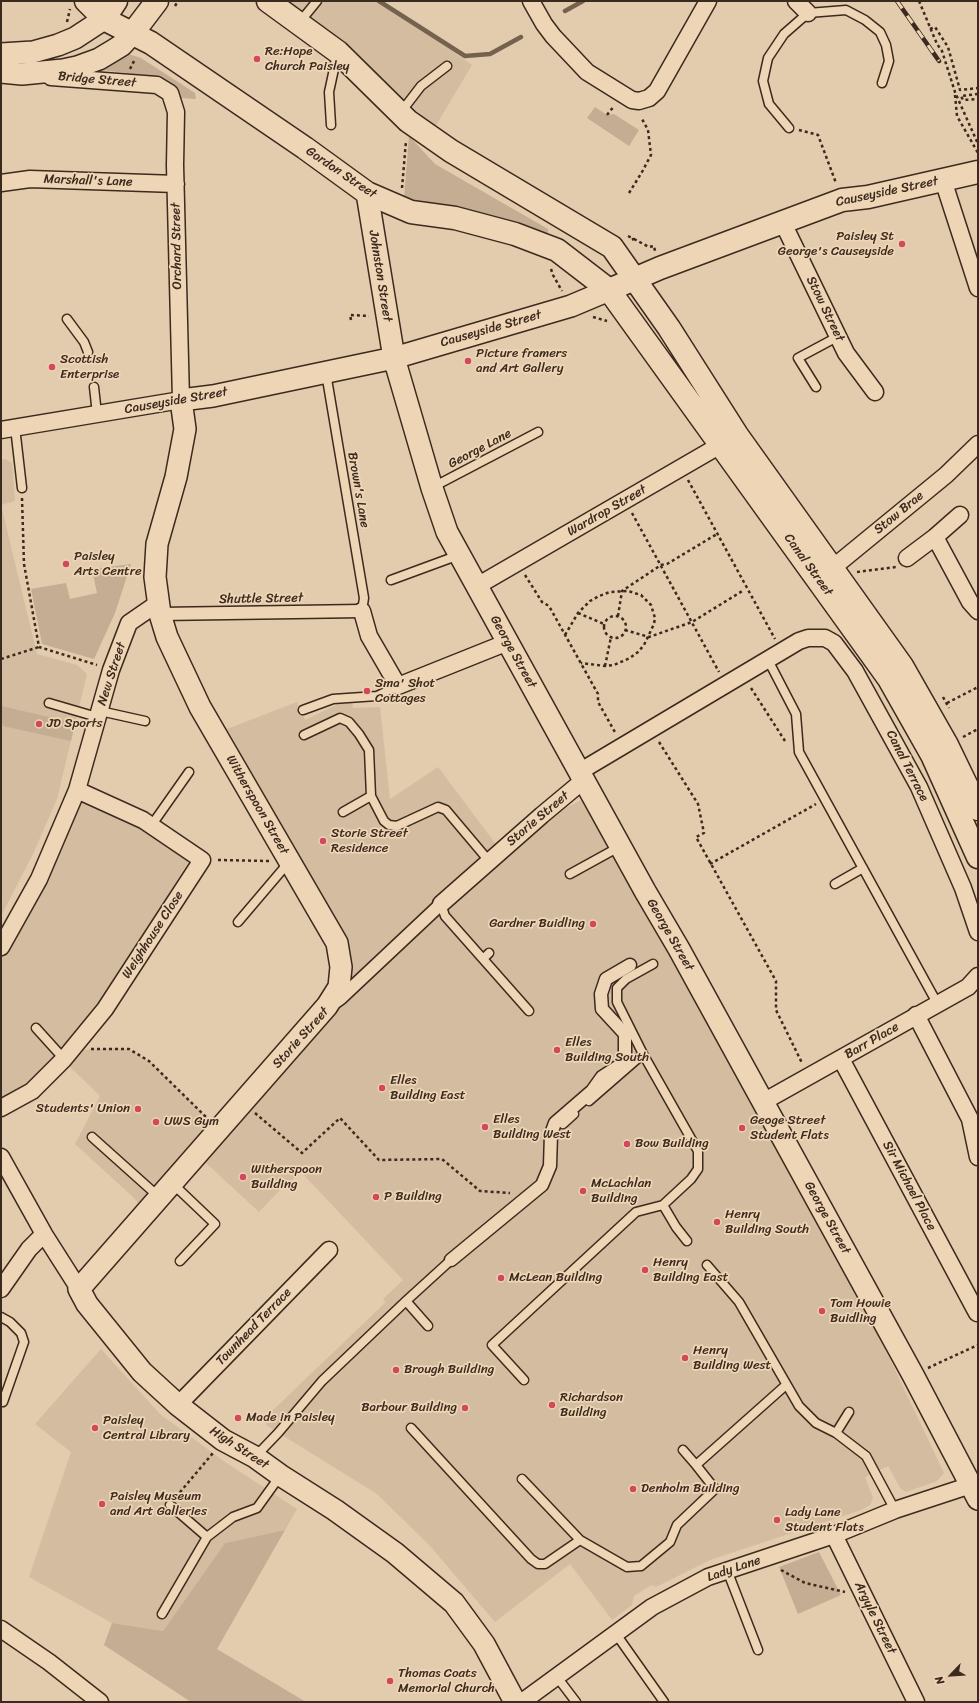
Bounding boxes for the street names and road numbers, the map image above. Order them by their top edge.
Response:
street label: Bridge Street [57,69,137,91]
street label: Gordon Street [303,144,379,202]
street label: Marshall's Lane [43,172,133,190]
street label: Causeyside Street [834,174,940,210]
street label: Orchard Street [168,202,186,290]
street label: Johnston Street [365,229,395,323]
street label: Stow Street [803,274,847,344]
street label: Causeyside Street [439,307,543,351]
street label: Causeyside Street [123,384,229,418]
street label: George Lane [446,426,514,472]
street label: Brown's Lane [344,451,372,529]
street label: Wardrop Street [565,482,649,540]
street label: Stow Brae [871,488,927,538]
street label: Canal Street [780,531,836,599]
street label: Shuttle Street [219,590,303,608]
street label: George Street [487,613,539,691]
street label: New Street [94,640,130,708]
street label: Canal Terrace [882,728,932,804]
street label: Witherspoon Street [222,753,292,857]
street label: Storie Street [504,788,572,850]
street label: Weighhouse Close [119,888,187,982]
street label: George Street [643,896,697,974]
street label: Storie Street [270,1004,332,1072]
street label: Barr Place [842,1019,902,1063]
street label: Sir Michael Place [879,1139,939,1233]
street label: George Street [801,1179,853,1257]
street label: Townhead Terrace [213,1285,295,1369]
street label: High Street [207,1423,271,1473]
street label: Lady Lane [705,1553,763,1585]
street label: Argyle Street [851,1579,899,1657]

